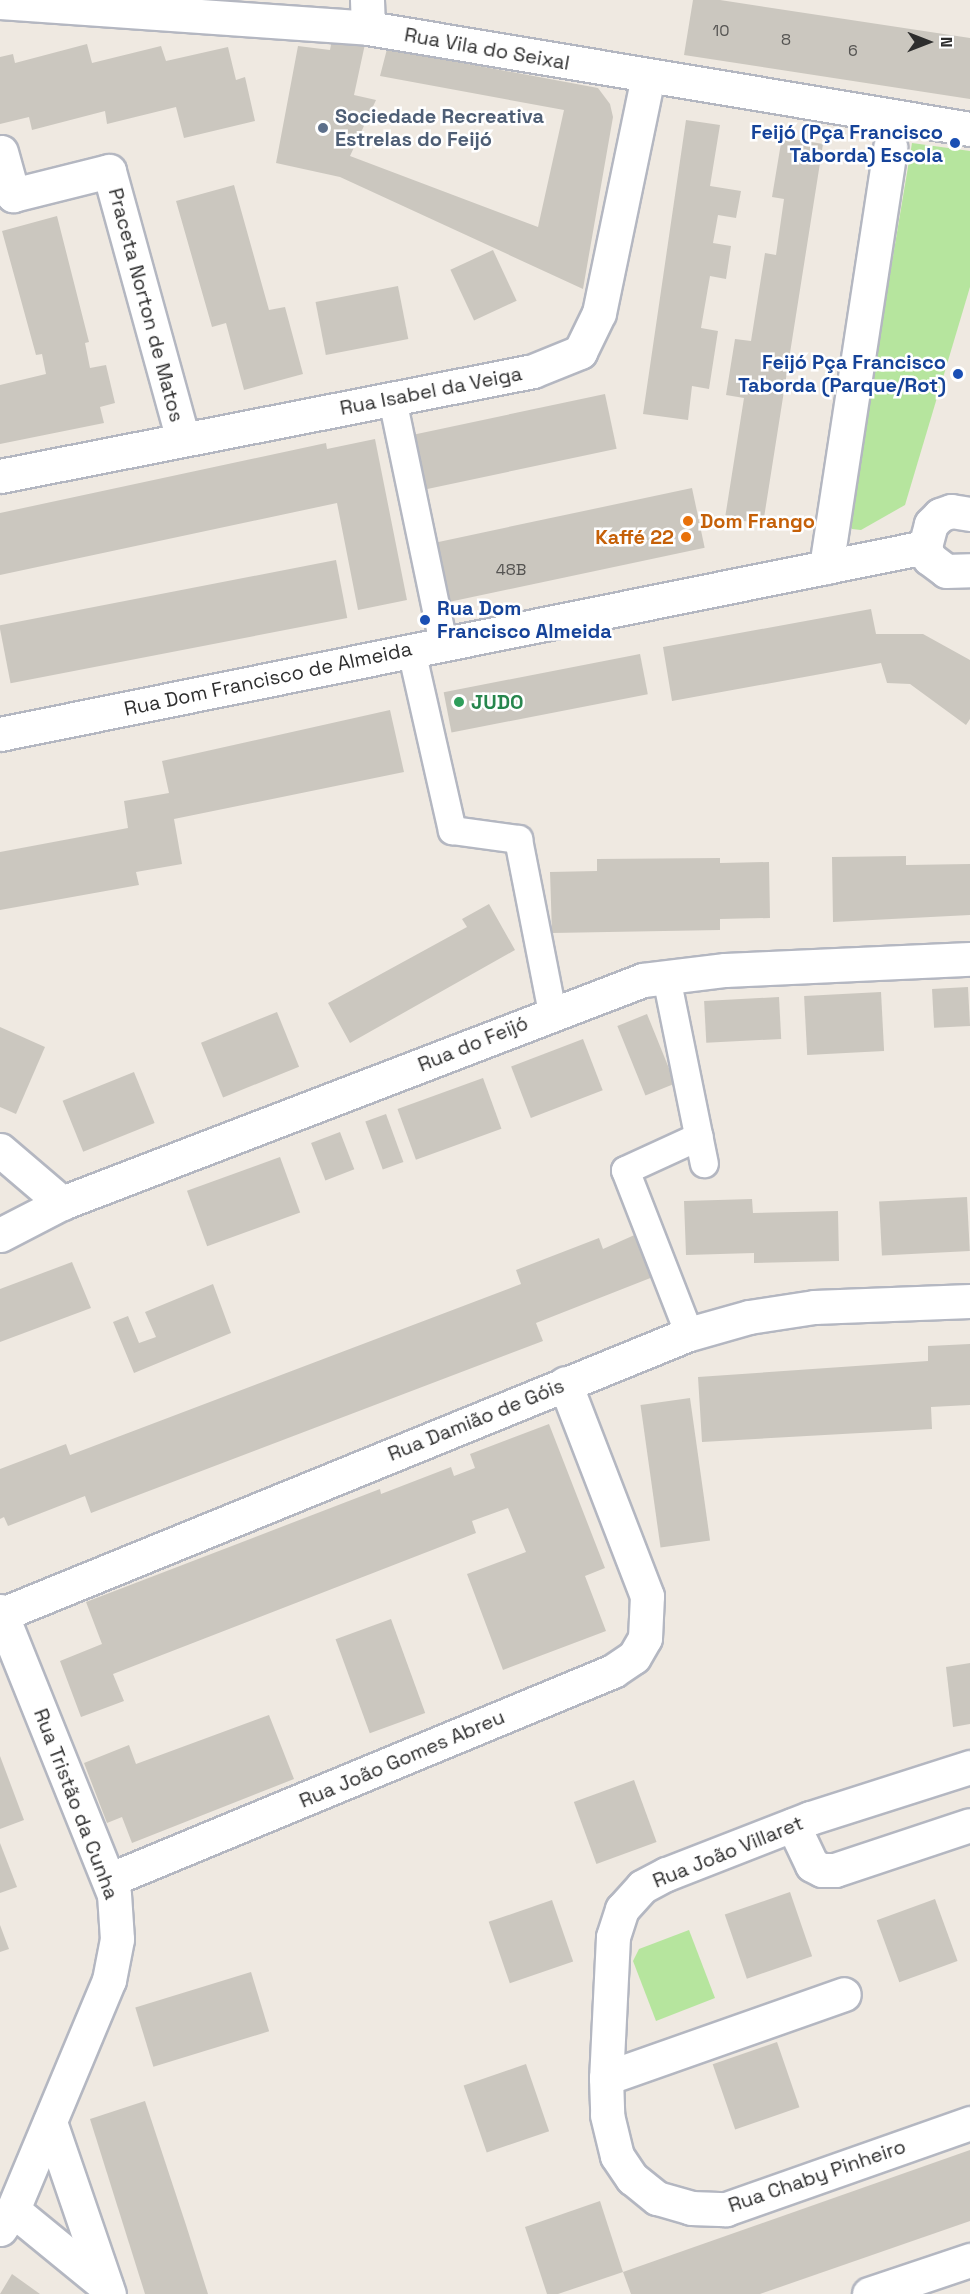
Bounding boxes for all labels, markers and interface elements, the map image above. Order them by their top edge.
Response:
north arrow [898,12,958,72]
house number: 10 [713,21,729,41]
street label: Rua Vila do Seixal [402,23,572,75]
house number: 8 [781,30,791,50]
text: N [936,37,957,47]
house number: 6 [848,41,858,61]
place label: Sociedade Recreativa Estrelas do Feijó [335,104,544,151]
place label: Feijó (Pça Francisco Taborda) Escola [751,120,943,167]
marker: Sociedade Recreativa Estrelas do Feijó [316,121,330,135]
marker: Feijó (Pça Francisco Taborda) Escola [948,136,962,150]
street label: Praceta Norton de Matos [103,185,189,425]
place label: Feijó Pça Francisco Taborda (Parque/Rot) [738,350,946,397]
street label: Rua Isabel da Veiga [338,362,524,420]
marker: Feijó Pça Francisco Taborda (Parque/Rot) [951,367,965,381]
place label: Dom Frango [700,509,815,533]
marker: Dom Frango [681,514,695,528]
place label: Kaffé 22 [595,525,674,549]
marker: Kaffé 22 [679,530,693,544]
house number: 48B [496,560,526,580]
place label: Rua Dom Francisco Almeida [437,596,612,643]
marker: Rua Dom Francisco Almeida [418,613,432,627]
street label: Rua Dom Francisco de Almeida [122,637,414,721]
place label: JUDO [471,690,523,714]
marker: JUDO [452,695,466,709]
street label: Rua do Feijó [414,1011,532,1077]
street label: Rua Damião de Góis [384,1374,568,1466]
street label: Rua Tristão da Cunha [28,1705,124,1903]
street label: Rua João Gomes Abreu [296,1705,508,1813]
street label: Rua João Villaret [649,1811,807,1893]
street label: Rua Chaby Pinheiro [725,2134,909,2218]

